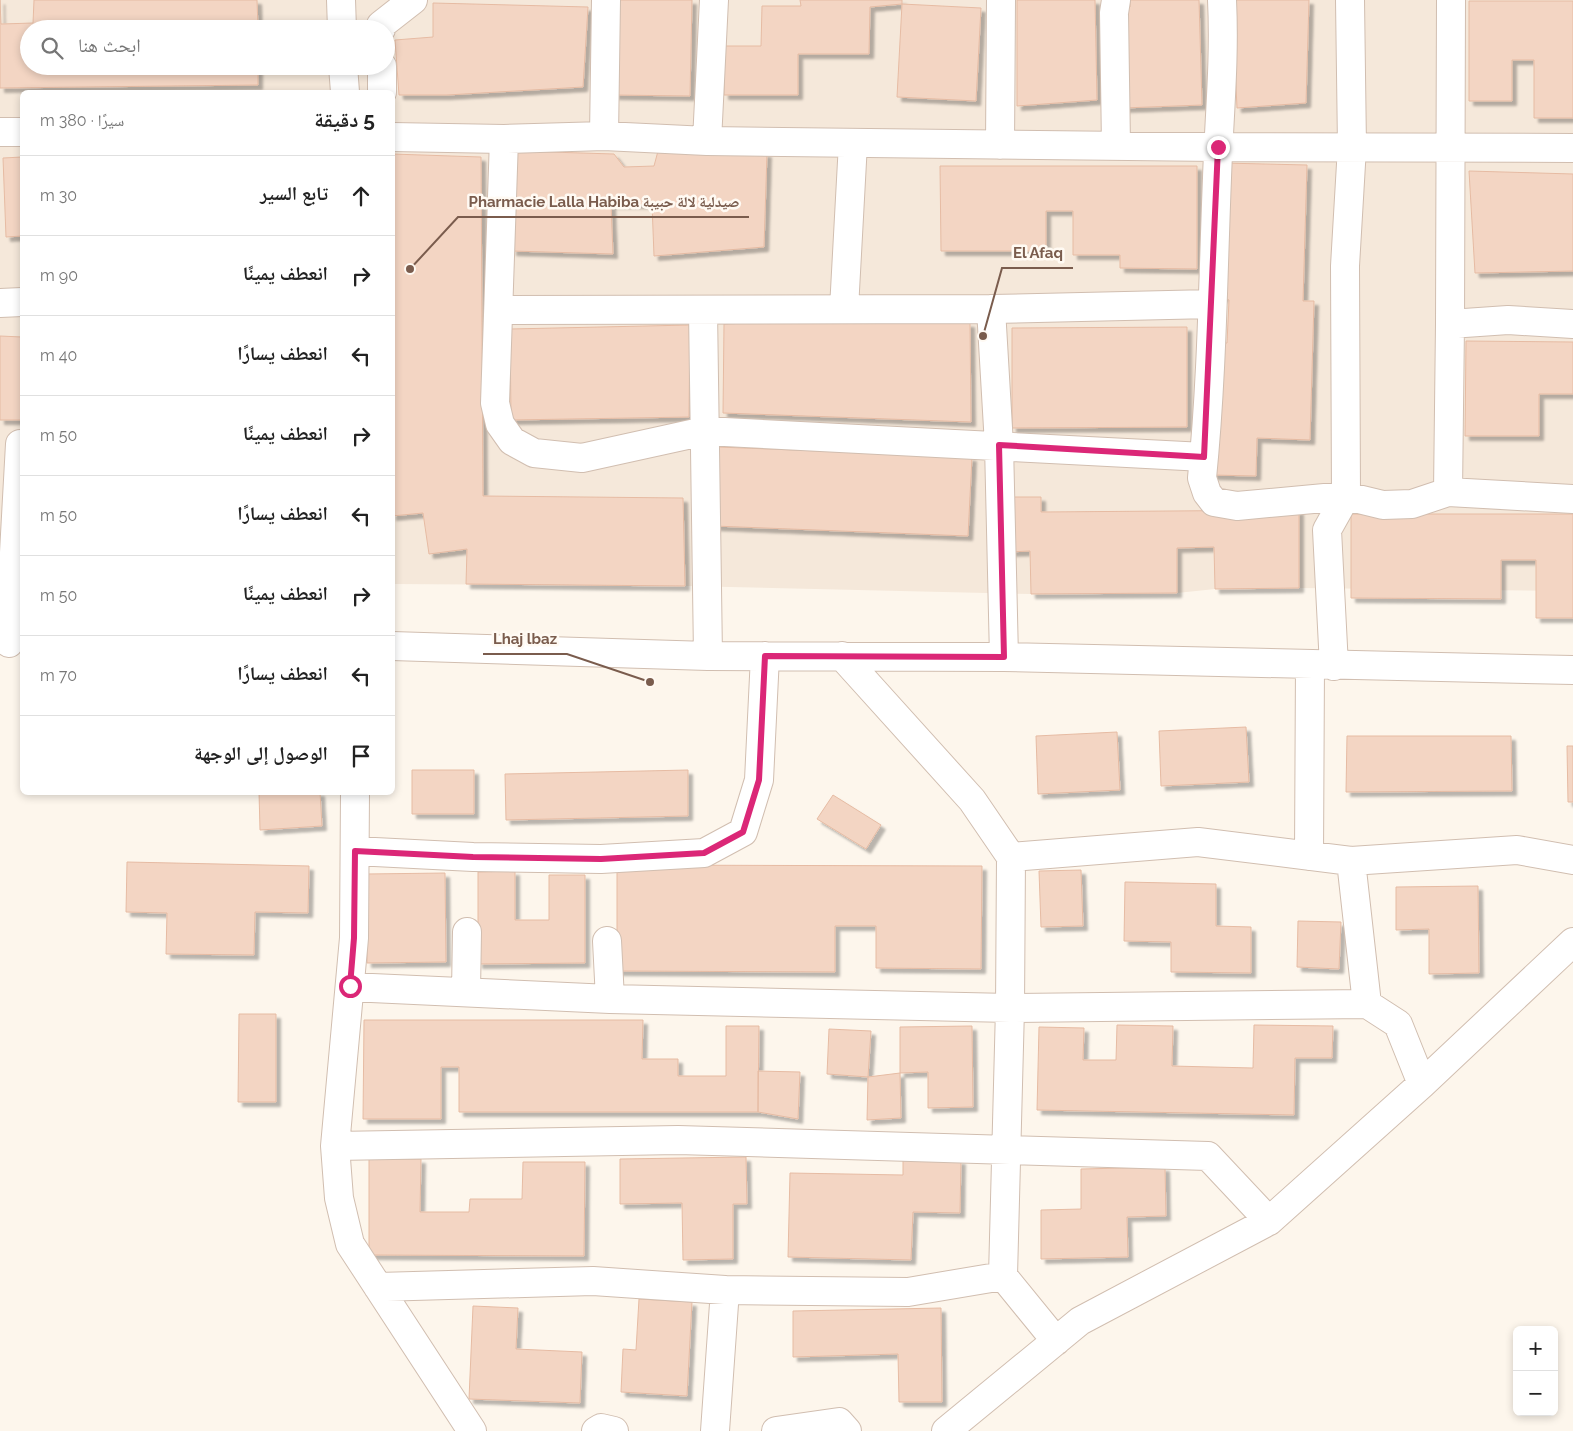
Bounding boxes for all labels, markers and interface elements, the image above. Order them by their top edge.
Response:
search box [20,20,395,75]
icon: search [38,34,66,62]
text: ابحث هنا [78,34,141,56]
text: 5 دقيقة [314,107,375,132]
text: سيرًا · 380 m [40,111,124,130]
route end [1207,136,1230,159]
text: تابع السير [260,182,328,204]
icon: ahead [347,182,375,210]
text: 30 m [40,186,77,205]
callout: Pharmacie Lalla Habiba صيدلية لالة حبيبة [458,187,749,217]
text: Pharmacie Lalla Habiba صيدلية لالة حبيبة [469,193,740,211]
callout: El Afaq [1002,238,1073,268]
text: El Afaq [1013,244,1063,262]
text: انعطف يمينًا [243,262,328,284]
icon: right [347,262,375,290]
text: 90 m [40,266,78,285]
text: انعطف يسارًا [237,342,328,364]
icon: left [347,342,375,370]
text: 40 m [40,346,77,365]
text: انعطف يمينًا [243,422,328,444]
icon: right [347,422,375,450]
text: 50 m [40,426,77,445]
text: انعطف يسارًا [237,502,328,524]
icon: left [347,502,375,530]
text: 50 m [40,506,77,525]
text: انعطف يمينًا [243,582,328,604]
icon: right [347,582,375,610]
text: 50 m [40,586,77,605]
callout: Lhaj lbaz [483,624,567,654]
text: Lhaj lbaz [493,630,557,648]
text: انعطف يسارًا [237,662,328,684]
icon: left [347,662,375,690]
text: 70 m [40,666,77,685]
text: الوصول إلى الوجهة [194,742,328,764]
icon: arrive [347,742,375,770]
route start [339,975,362,998]
map controls [1513,1326,1558,1416]
button: + [1513,1326,1558,1371]
button: − [1513,1371,1558,1416]

